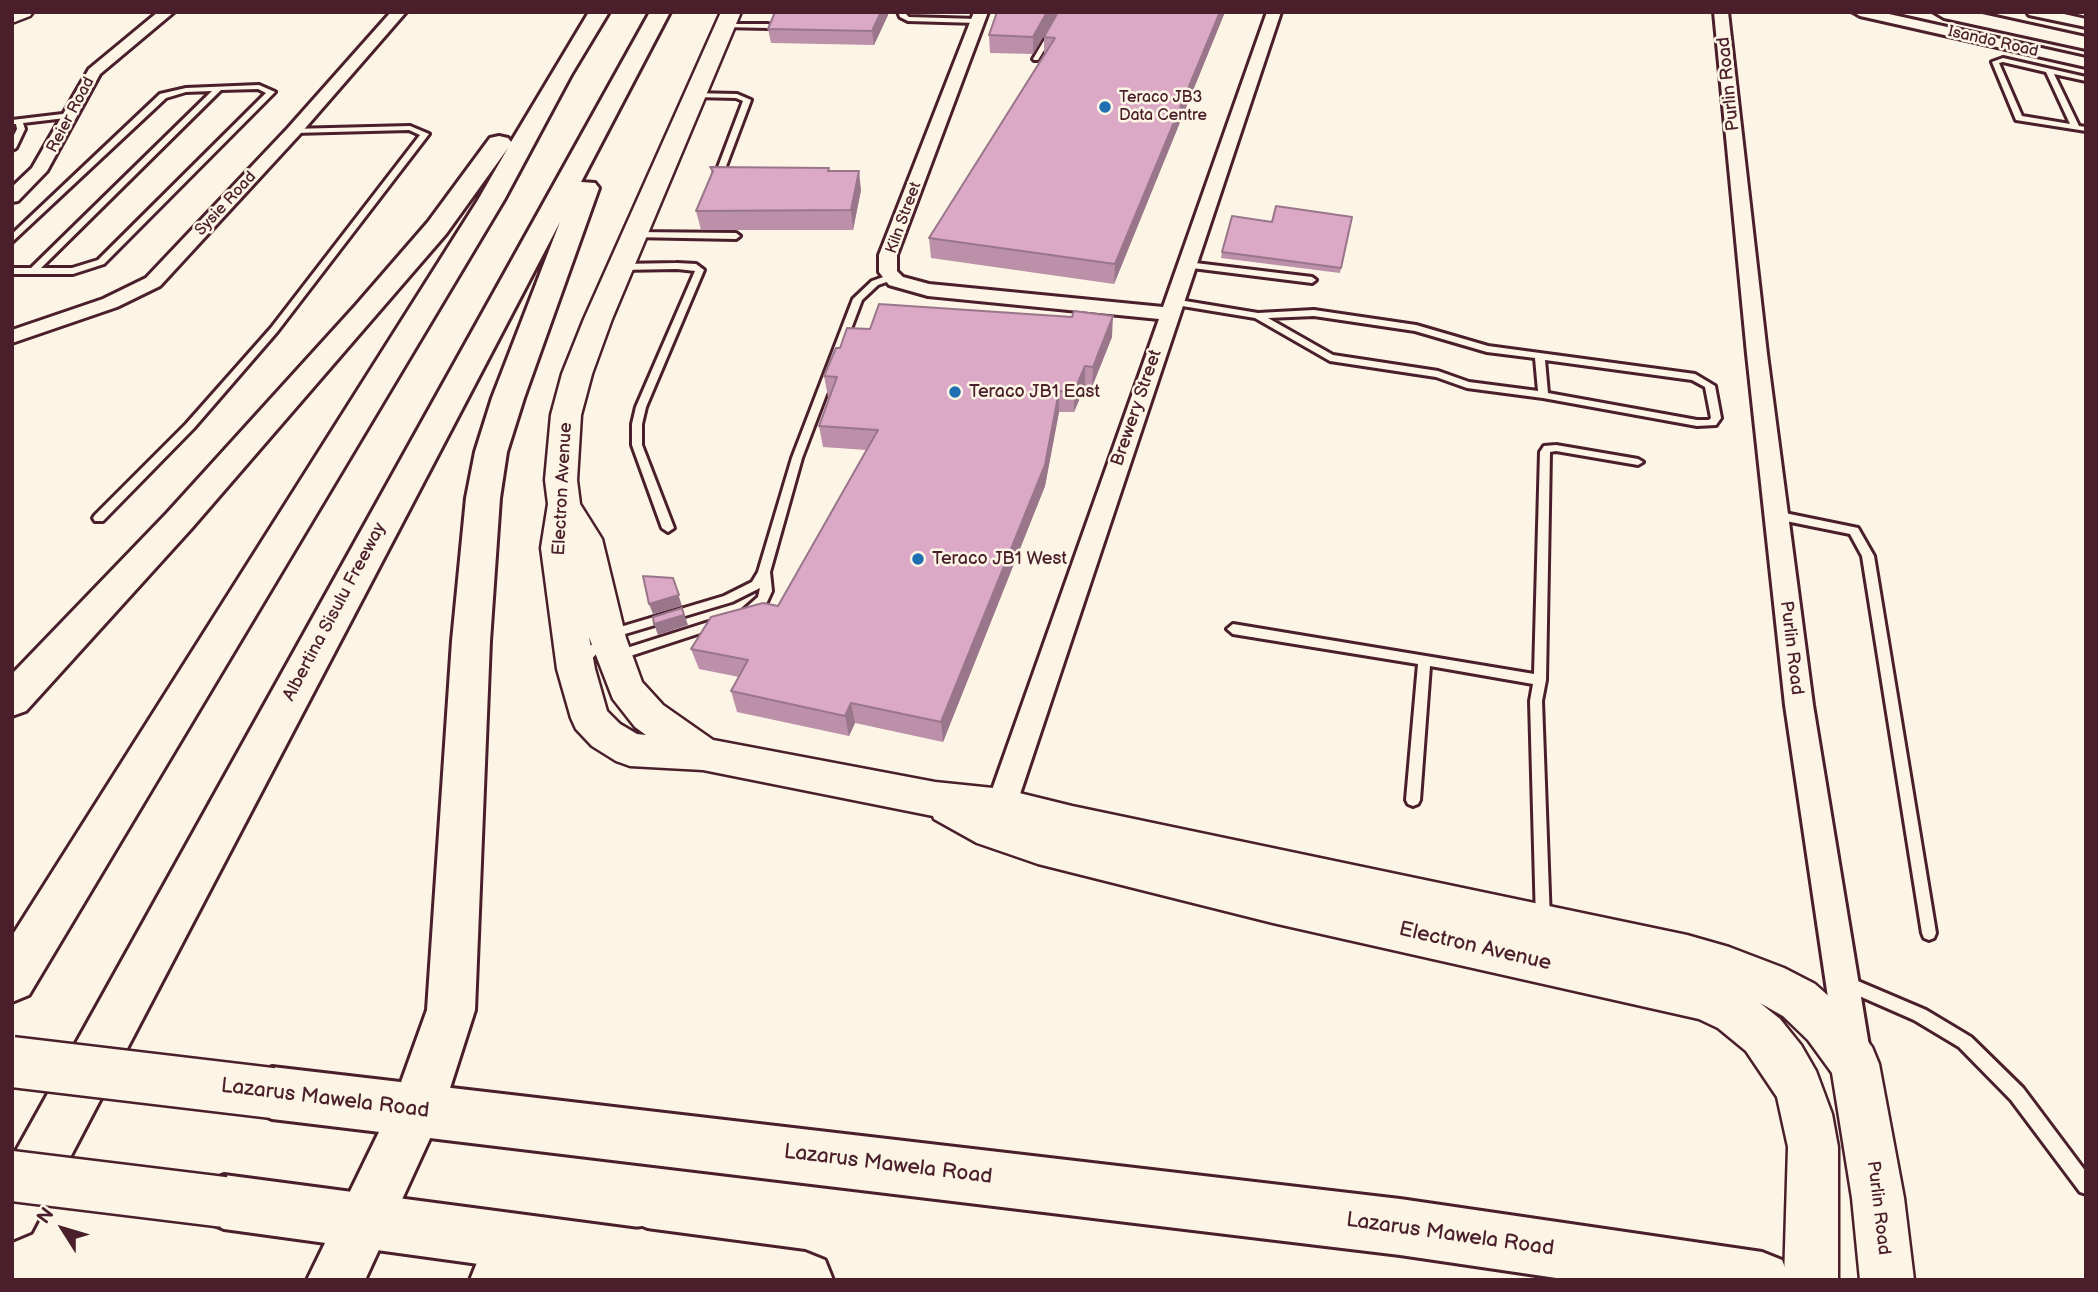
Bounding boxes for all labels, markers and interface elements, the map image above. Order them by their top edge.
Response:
street label: Isando Road [1946,22,2040,62]
street label: Purlin Road [1713,36,1745,132]
street label: Reier Road [43,74,99,156]
place label: Teraco JB3 Data Centre [1119,88,1207,126]
marker: Teraco JB3 Data Centre [1097,99,1113,115]
street label: Sysie Road [191,168,261,240]
street label: Kiln Street [882,180,926,256]
street label: Brewery Street [1107,347,1167,469]
place label: Teraco JB1 East [969,381,1100,403]
marker: Teraco JB1 East [947,384,963,400]
street label: Electron Avenue [549,422,577,556]
street label: Albertina Sisulu Freeway [279,519,391,705]
place label: Teraco JB1 West [932,548,1067,570]
marker: Teraco JB1 West [910,551,926,567]
street label: Purlin Road [1775,600,1807,696]
street label: Electron Avenue [1396,917,1554,977]
street label: Lazarus Mawela Road [219,1074,431,1124]
street label: Lazarus Mawela Road [782,1140,994,1190]
street label: Purlin Road [1862,1160,1894,1256]
north arrow [28,1194,98,1264]
text: N [32,1203,59,1229]
street label: Lazarus Mawela Road [1344,1208,1556,1262]

